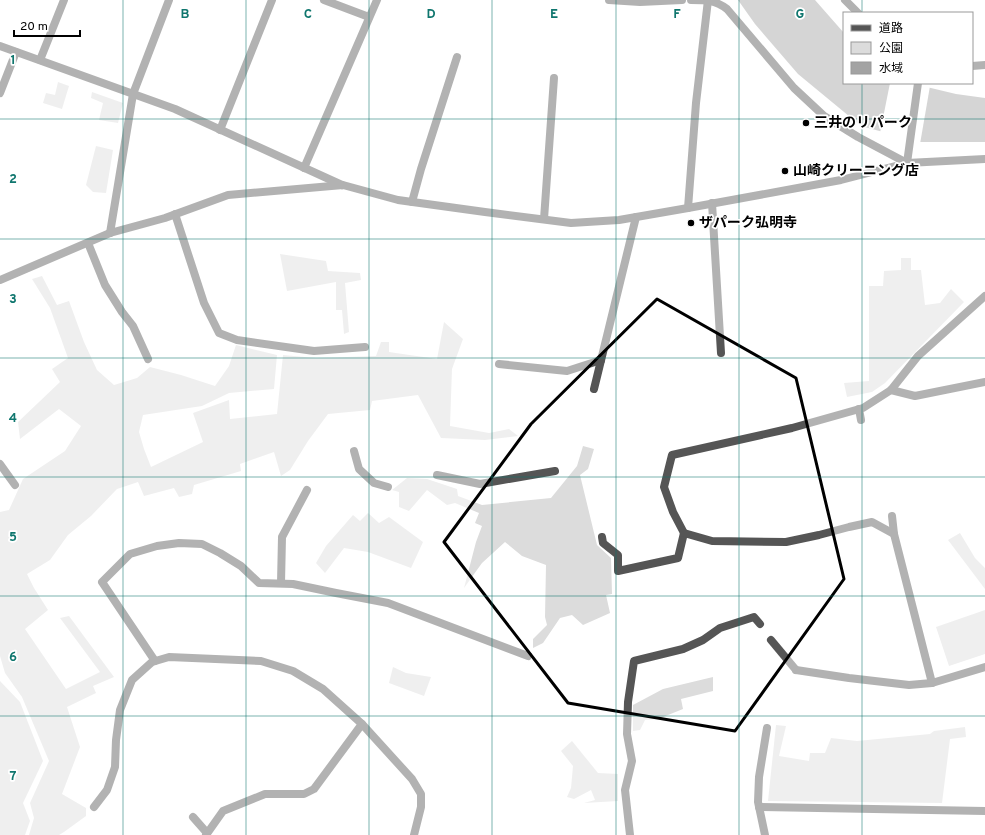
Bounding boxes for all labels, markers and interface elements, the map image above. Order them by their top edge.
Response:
text: B [181,7,190,23]
text: C [304,7,312,23]
text: D [426,7,436,23]
text: E [550,7,558,23]
text: F [673,7,681,23]
text: G [796,7,805,23]
scale bar [14,12,80,38]
legend [843,12,973,84]
text: 20 m [20,19,48,35]
text: 道路 [879,21,903,37]
text: 公園 [879,41,903,57]
text: 1 [10,53,16,69]
text: 水域 [879,61,903,77]
place label: 三井のリパーク [814,114,912,132]
marker: 三井のリパーク [801,118,811,128]
place label: 山崎クリーニング店 [793,162,919,180]
marker: 山崎クリーニング店 [780,166,790,176]
text: 2 [9,172,17,188]
place label: ザパーク弘明寺 [699,215,797,232]
marker: ザパーク弘明寺 [686,218,696,228]
text: 3 [9,292,17,308]
text: 4 [9,411,17,427]
text: 5 [9,530,17,546]
text: 6 [9,650,17,666]
text: 7 [10,769,17,785]

